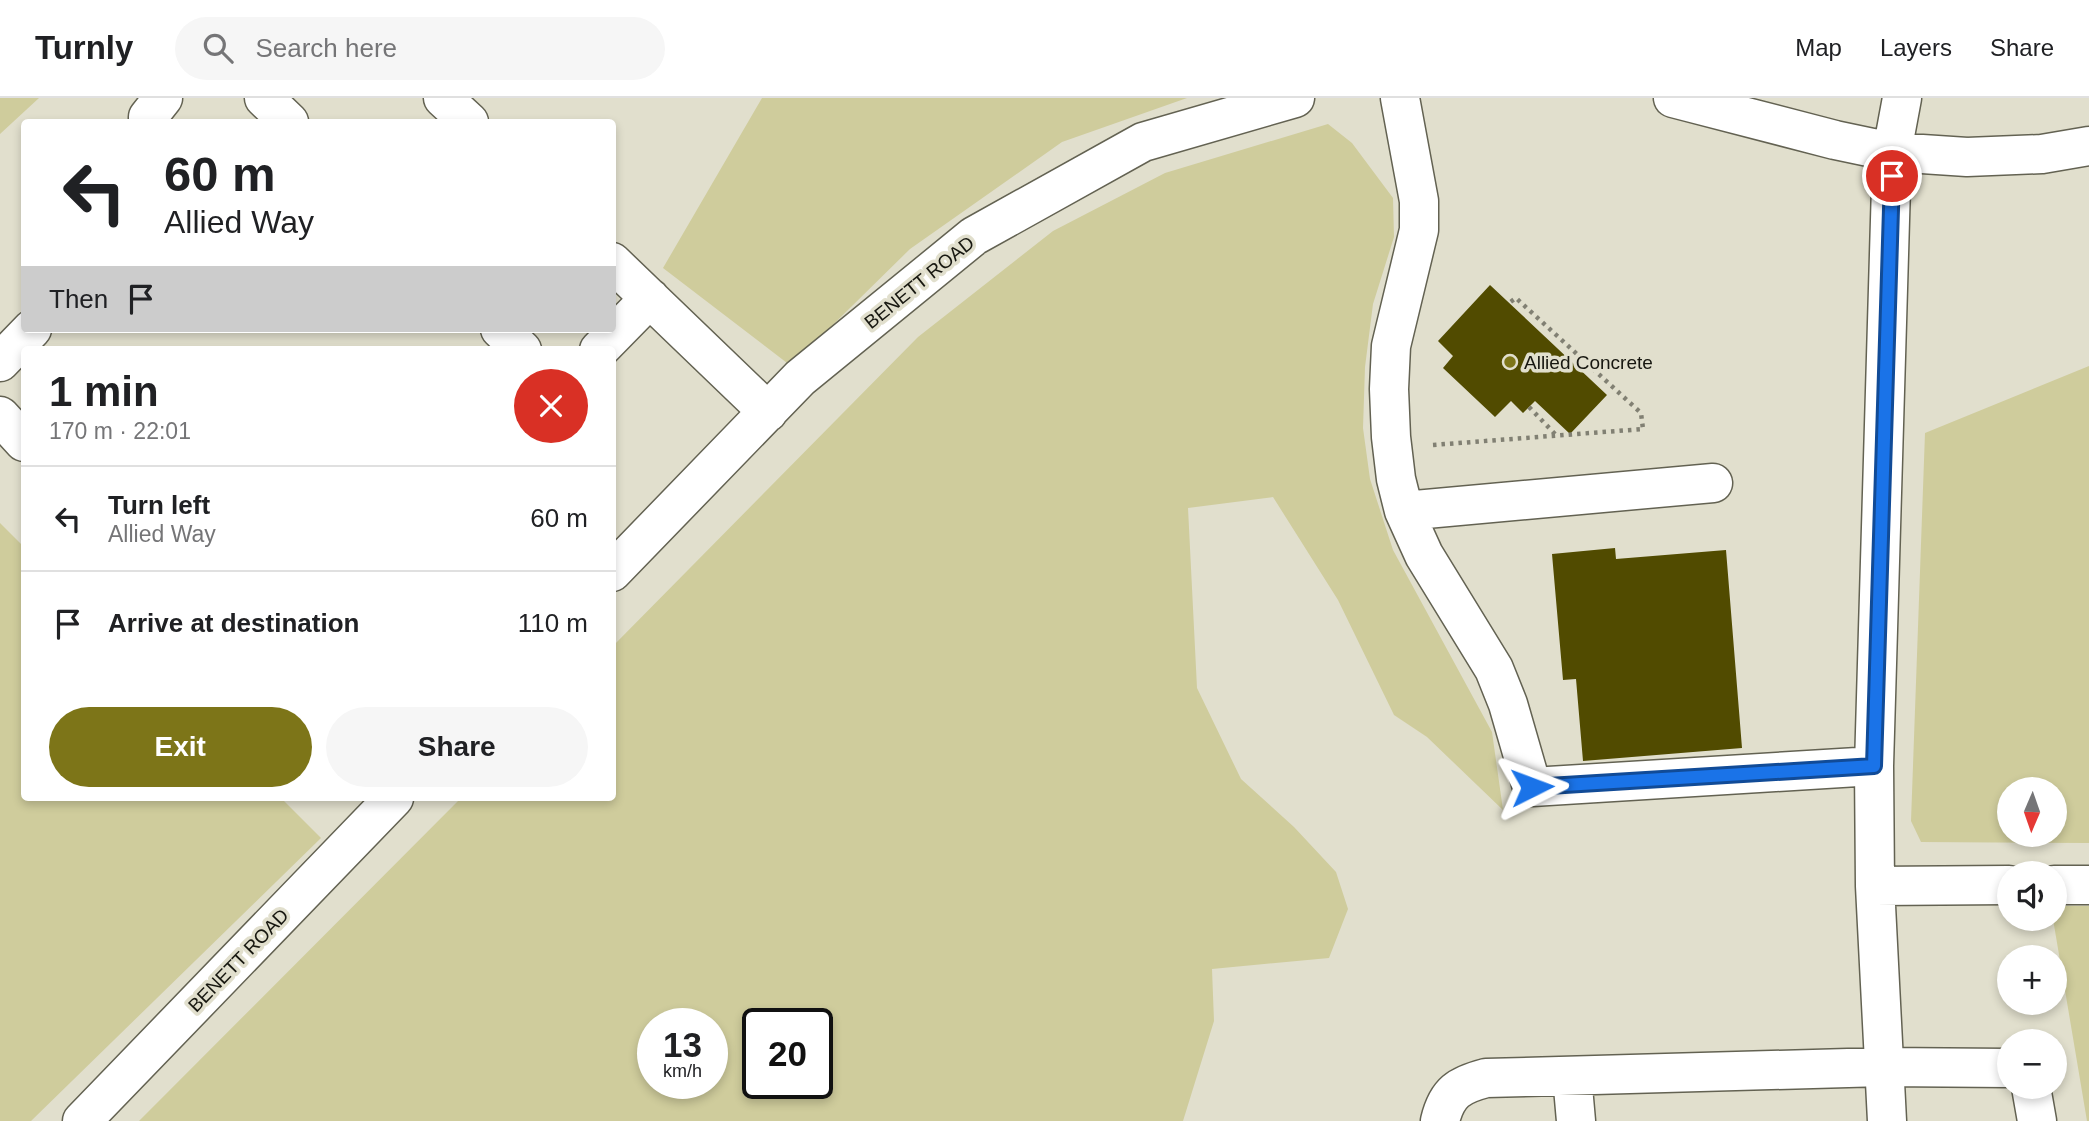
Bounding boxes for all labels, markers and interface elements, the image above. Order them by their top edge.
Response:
search box [175,17,665,80]
text: Turnly [35,29,133,66]
icon: search [199,29,237,67]
text: Search here [255,33,397,63]
text: Map [1795,34,1842,61]
text: Layers [1880,34,1952,61]
text: Share [1990,34,2054,61]
pin [1862,146,1922,206]
icon: left [49,147,140,238]
text: 60 m [164,147,276,201]
icon: arrive [1873,157,1911,195]
text: Allied Way [164,204,314,240]
street label: BENETT ROAD [860,232,978,333]
icon: arrive [122,280,160,318]
text: Then [49,284,108,314]
place label: Allied Concrete [1524,352,1653,373]
marker: Allied Concrete [1502,354,1518,370]
text: 1 min [49,368,159,415]
button: close [514,369,588,443]
text: 170 m · 22:01 [49,418,191,444]
text: Turn left [108,490,210,520]
icon: left [49,500,87,538]
text: 60 m [530,503,588,533]
text: Allied Way [108,521,216,547]
icon: arrive [49,605,87,643]
text: Arrive at destination [108,608,359,638]
text: 110 m [518,608,588,638]
button: Exit [49,707,312,787]
button: Share [326,707,588,787]
position arrow [1495,750,1569,824]
north arrow [1997,777,2067,847]
map controls [1997,777,2067,1099]
button: sound [1997,861,2067,931]
street label: BENETT ROAD [184,905,293,1016]
button: + [1997,945,2067,1015]
speed limit sign: 20 [742,1008,833,1099]
text: 13 [663,1025,702,1064]
button: − [1997,1029,2067,1099]
text: km/h [663,1061,702,1081]

